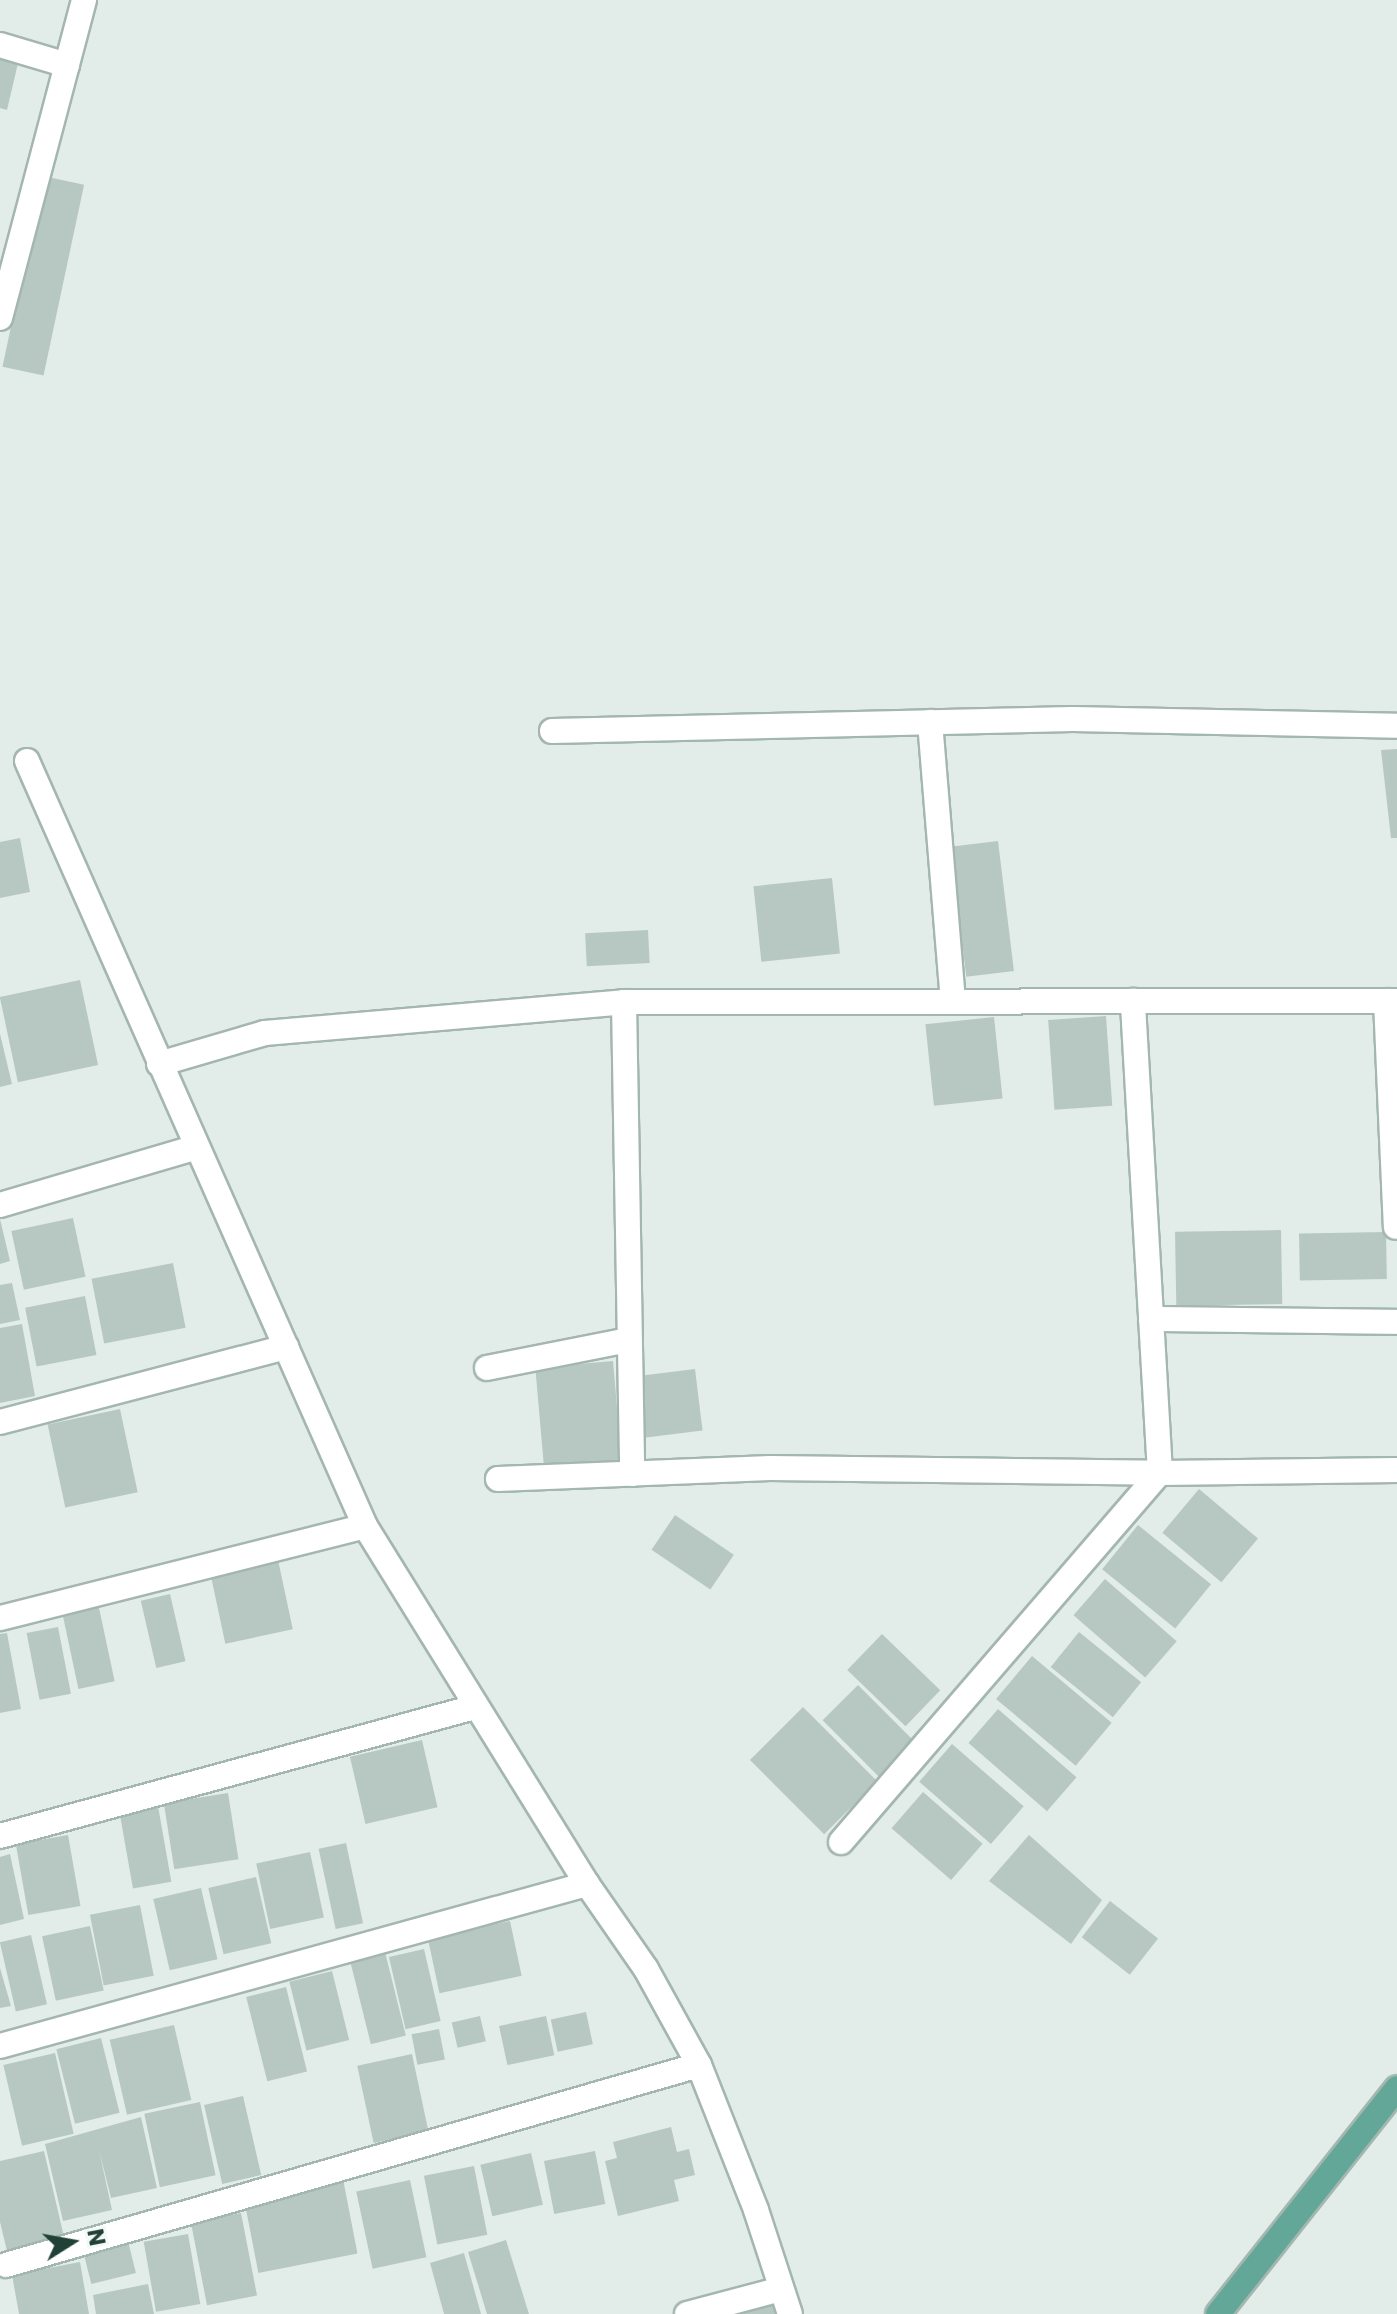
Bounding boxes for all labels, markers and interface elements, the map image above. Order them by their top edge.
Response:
north arrow [32,2202,112,2282]
text: N [79,2226,113,2248]

